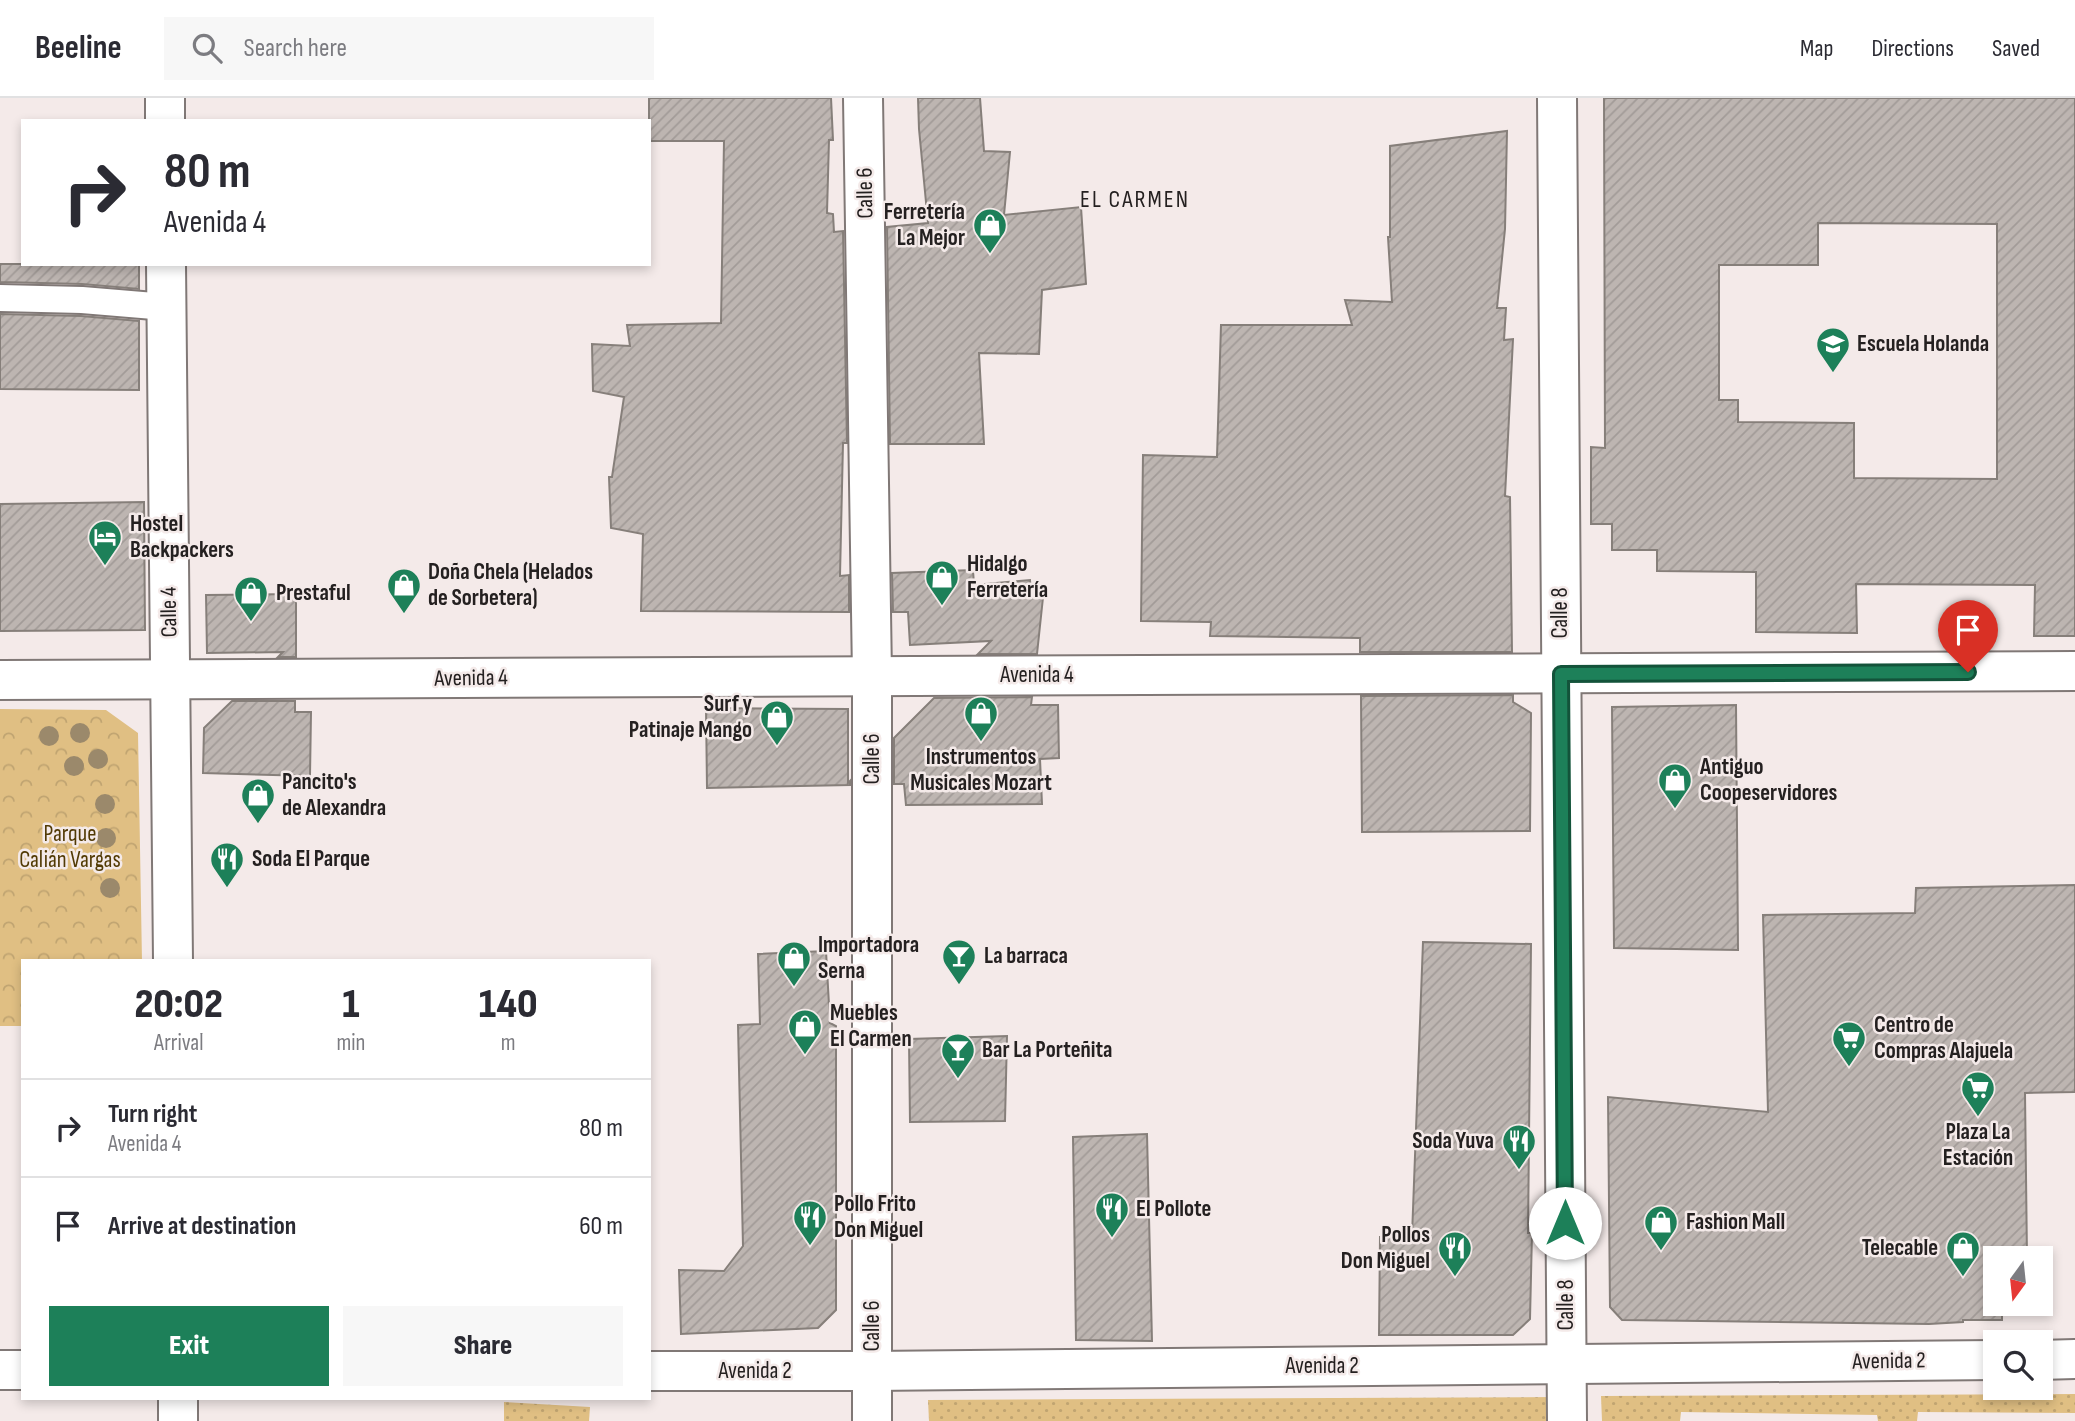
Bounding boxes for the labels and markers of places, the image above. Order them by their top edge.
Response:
place label: Ferretería La Mejor [884,198,965,252]
shop icon: Ferretería La Mejor [971,206,1009,255]
school or university icon: Escuela Holanda [1814,325,1852,374]
place label: Escuela Holanda [1857,330,1989,358]
place label: Hostel Backpackers [130,510,234,564]
hotel icon: Hostel Backpackers [86,518,124,567]
place label: Hidalgo Ferretería [967,550,1048,604]
place label: Doña Chela (Helados de Sorbetera) [428,558,593,612]
shop icon: Hidalgo Ferretería [923,558,961,607]
shop icon: Doña Chela (Helados de Sorbetera) [385,566,423,615]
shop icon: Prestaful [232,574,270,623]
place label: Prestaful [276,579,351,607]
pin [1938,600,1998,672]
place label: Surf y Patinaje Mango [629,690,752,744]
shop icon: Instrumentos Musicales Mozart [962,694,1000,743]
shop icon: Surf y Patinaje Mango [758,698,796,747]
place label: Instrumentos Musicales Mozart [910,743,1052,797]
place label: Antiguo Coopeservidores [1699,753,1837,807]
shop icon: Antiguo Coopeservidores [1656,761,1694,810]
place label: Pancito's de Alexandra [282,768,386,822]
shop icon: Pancito's de Alexandra [239,776,277,825]
restaurant icon: Soda El Parque [208,840,246,889]
place label: Soda El Parque [252,845,370,873]
place label: Importadora Serna [818,931,919,985]
bar icon: La barraca [940,937,978,986]
shop icon: Importadora Serna [775,939,813,988]
place label: La barraca [984,942,1068,970]
place label: Muebles El Carmen [830,999,912,1053]
shop icon: Muebles El Carmen [786,1007,824,1056]
place label: Centro de Compras Alajuela [1874,1011,2013,1065]
supermarket icon: Centro de Compras Alajuela [1830,1019,1868,1068]
bar icon: Bar La Porteñita [939,1031,977,1080]
place label: Bar La Porteñita [982,1036,1112,1064]
supermarket icon: Plaza La Estación [1959,1069,1997,1118]
place label: Plaza La Estación [1943,1118,2013,1172]
restaurant icon: Soda Yuva [1500,1122,1538,1171]
place label: Soda Yuva [1412,1127,1494,1155]
place label: Pollo Frito Don Miguel [834,1190,923,1244]
restaurant icon: El Pollote [1093,1190,1131,1239]
place label: El Pollote [1136,1195,1211,1223]
restaurant icon: Pollo Frito Don Miguel [791,1198,829,1247]
shop icon: Fashion Mall [1642,1203,1680,1252]
place label: Fashion Mall [1686,1208,1785,1236]
place label: Pollos Don Miguel [1341,1221,1430,1275]
restaurant icon: Pollos Don Miguel [1436,1229,1474,1278]
shop icon: Telecable [1944,1229,1982,1278]
place label: Telecable [1862,1234,1938,1262]

